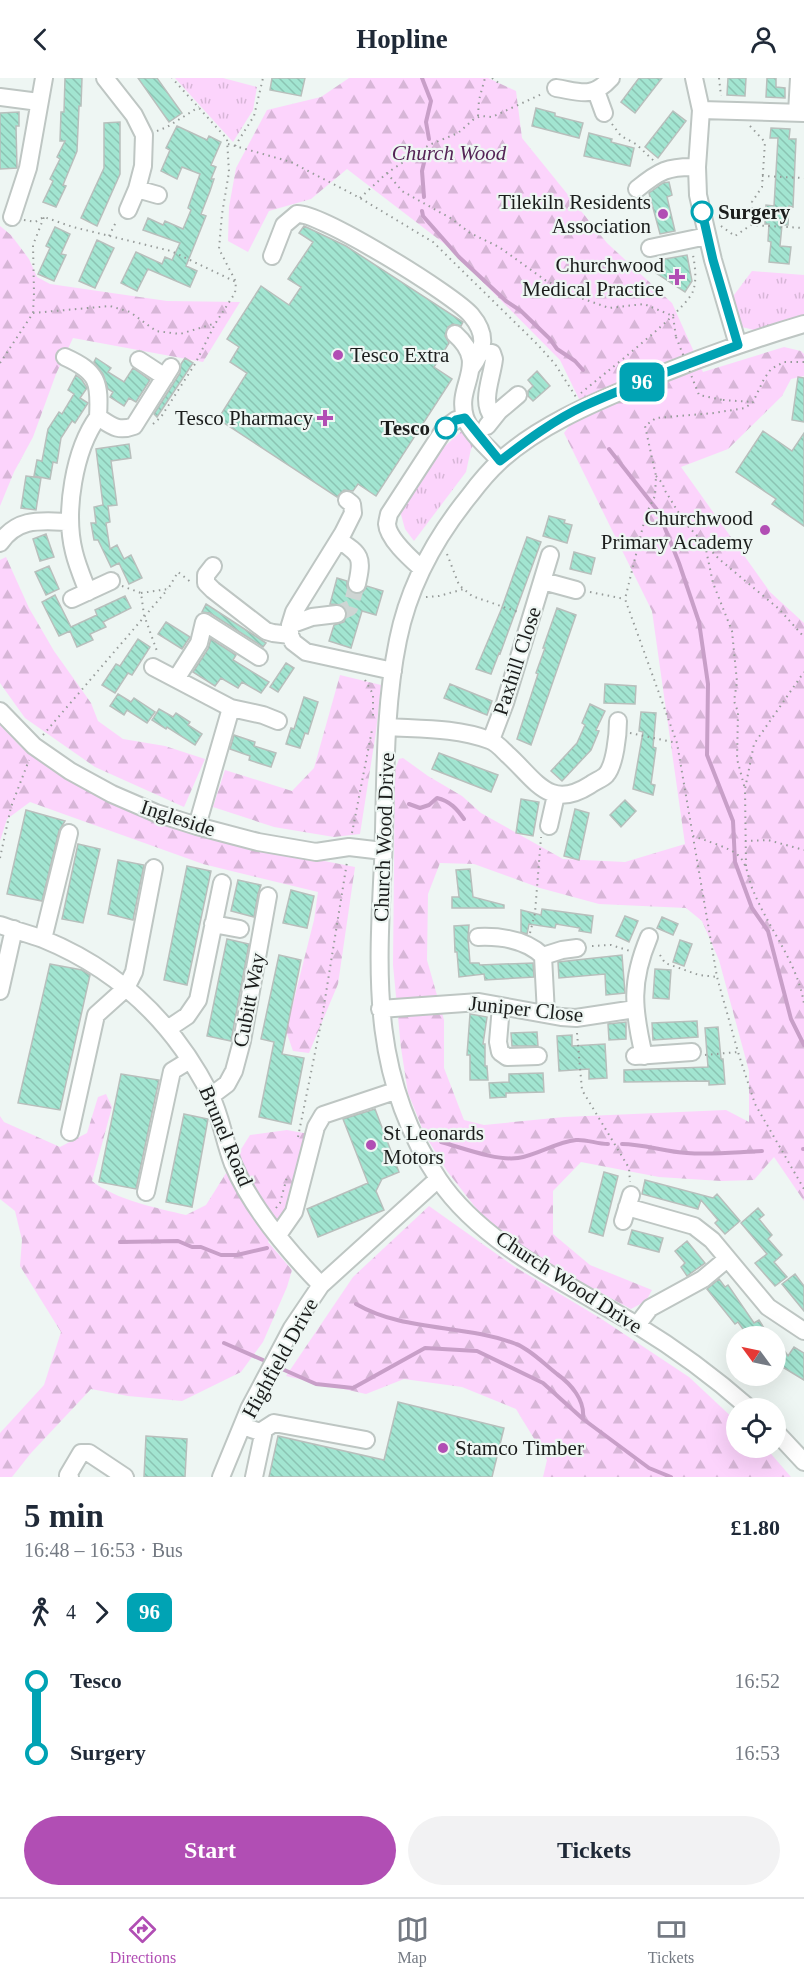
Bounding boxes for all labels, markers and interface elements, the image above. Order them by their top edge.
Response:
icon: back [24,23,57,56]
icon: person [747,23,780,56]
text: Hopline [356,24,448,54]
park label: Church Wood [392,141,507,165]
place label: Tilekiln Residents Association [498,190,651,238]
place label: Surgery [718,200,791,224]
marker: Surgery [691,201,713,223]
marker: Tilekiln Residents Association [656,207,670,221]
place label: Churchwood Medical Practice [522,253,664,301]
marker: Churchwood Medical Practice [668,268,686,286]
place label: Tesco Extra [350,343,450,367]
marker: Tesco Extra [331,348,345,362]
line badge: 96 [615,362,669,402]
text: 96 [632,370,653,394]
place label: Tesco Pharmacy [175,406,313,430]
marker: Tesco Pharmacy [318,411,332,425]
place label: Tesco [381,416,430,440]
marker: Tesco [435,417,457,439]
place label: Churchwood Primary Academy [601,506,753,554]
marker: Churchwood Primary Academy [758,523,772,537]
street label: Paxhill Close [488,604,546,718]
street label: Church Wood Drive [369,752,399,922]
street label: Ingleside [138,795,218,841]
street label: Cubitt Way [228,950,270,1049]
street label: Juniper Close [468,991,584,1027]
street label: Brunel Road [194,1082,258,1190]
place label: St Leonards Motors [383,1121,484,1169]
marker: St Leonards Motors [364,1138,378,1152]
street label: Church Wood Drive [491,1226,647,1338]
street label: Highfield Drive [237,1294,323,1422]
north arrow [726,1326,786,1386]
map controls [726,1326,786,1458]
button: locate [726,1398,786,1458]
place label: Stamco Timber [455,1436,584,1460]
marker: Stamco Timber [436,1441,450,1455]
text: 5 min [24,1498,104,1534]
text: £1.80 [731,1515,780,1540]
text: 16:48 – 16:53 · Bus [24,1539,183,1561]
icon: walk [24,1596,57,1629]
icon: forward [85,1596,118,1629]
text: 96 [139,1600,160,1624]
text: 4 [66,1601,76,1623]
text: Tesco [70,1668,122,1693]
text: 16:52 [734,1670,780,1692]
text: Surgery [70,1740,146,1765]
text: 16:53 [734,1742,780,1764]
button: Start [24,1816,396,1885]
button: Tickets [408,1816,780,1885]
tab: Directions [110,1913,176,1967]
tab: Map [396,1913,429,1967]
tab: Tickets [648,1913,694,1967]

